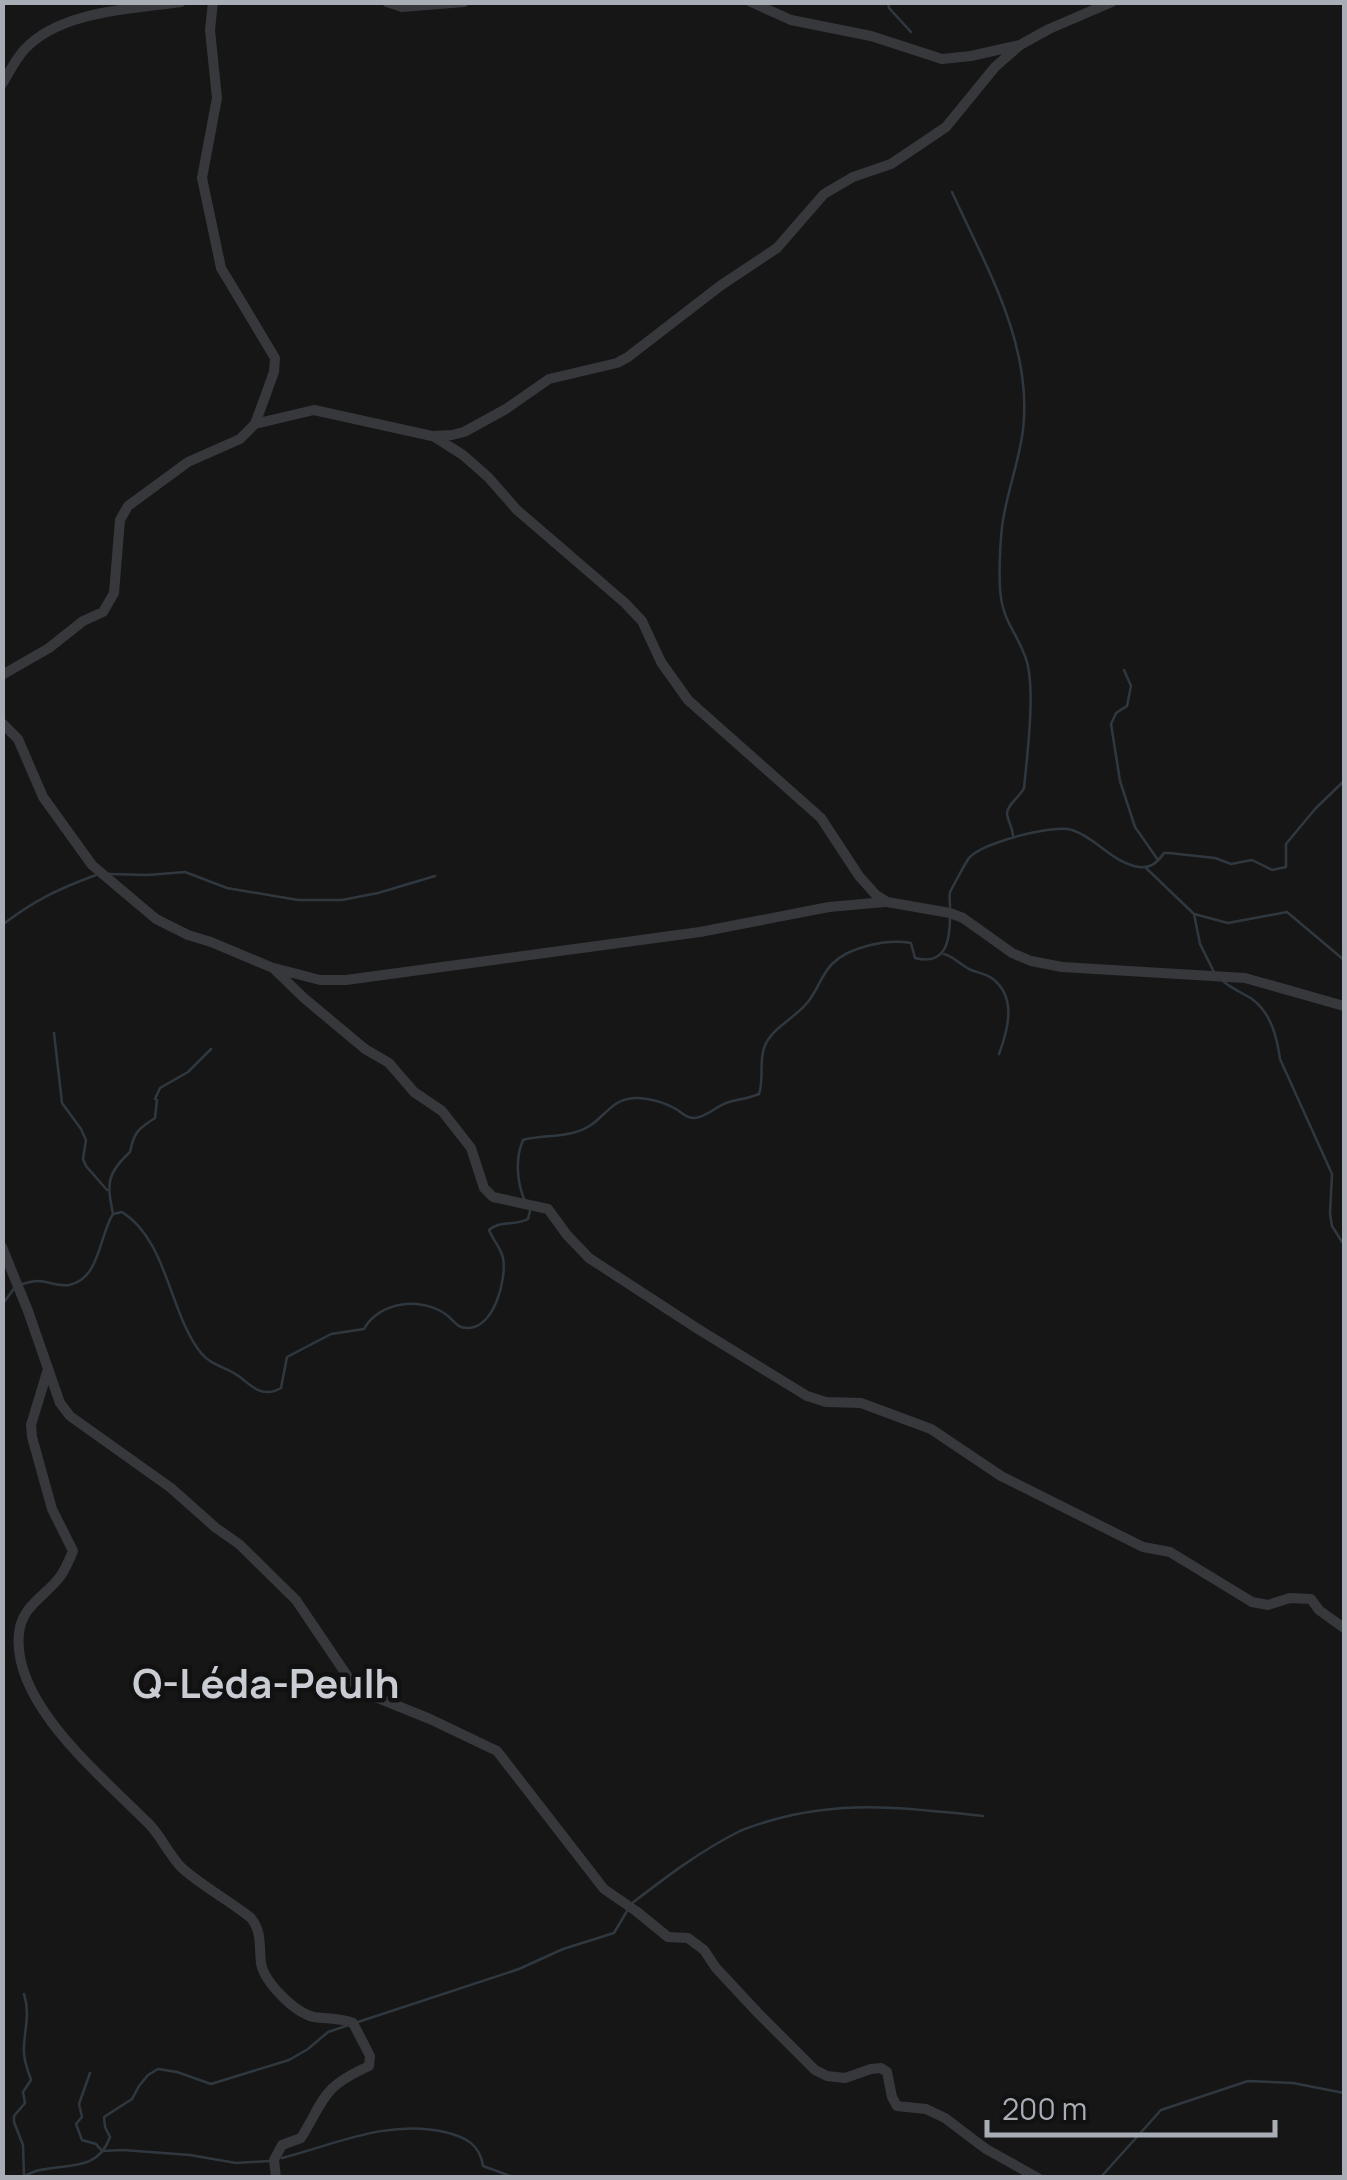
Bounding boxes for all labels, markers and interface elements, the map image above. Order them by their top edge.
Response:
district label: Q-Léda-Peulh [132,1655,400,1710]
scale bar [987,2075,1274,2137]
text: 200 m [1002,2088,1087,2129]

